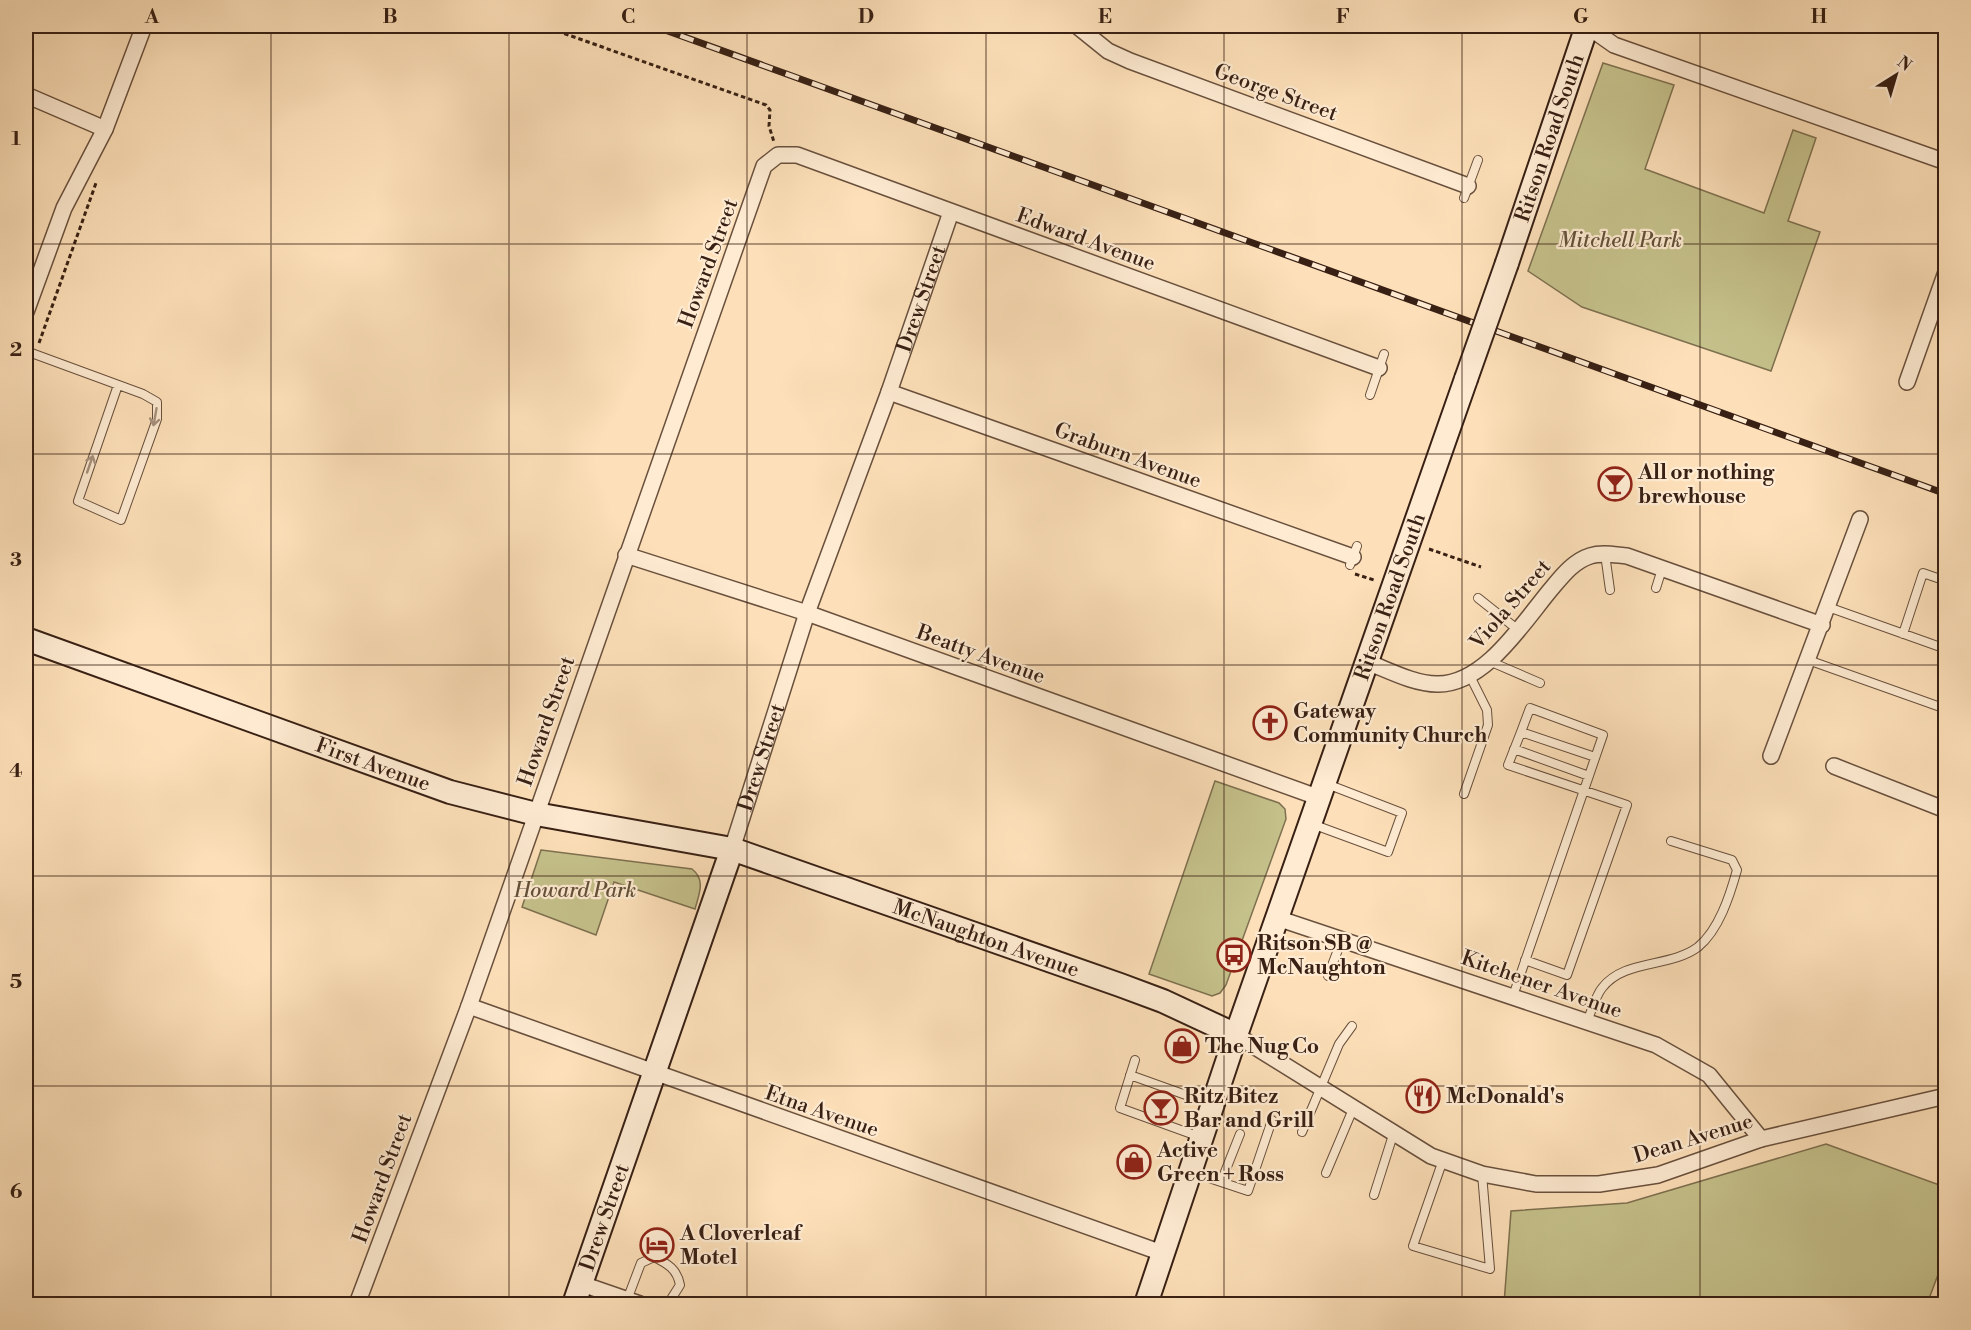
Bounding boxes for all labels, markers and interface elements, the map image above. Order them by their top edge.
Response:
text: A [144,5,160,30]
text: B [382,5,398,30]
text: C [621,5,635,30]
text: D [858,5,874,30]
text: E [1098,5,1112,30]
text: F [1336,5,1350,30]
text: G [1573,5,1589,30]
text: H [1811,5,1828,30]
north arrow [1866,45,1926,105]
street label: Ritson Road South [1510,50,1591,226]
text: N [1893,52,1916,76]
street label: George Street [1210,59,1341,127]
text: 1 [11,127,21,152]
street label: Howard Street [674,195,745,332]
street label: Edward Avenue [1012,203,1159,277]
park label: Mitchell Park [1558,228,1682,254]
street label: Drew Street [892,242,953,356]
text: 2 [10,338,22,363]
one-way arrow [149,407,160,426]
street label: Graburn Avenue [1051,417,1205,495]
one-way arrow [86,455,97,474]
place label: All or nothing brewhouse [1637,460,1775,510]
bar icon: All or nothing brewhouse [1597,466,1633,502]
street label: Ritson Road South [1349,510,1432,684]
text: 3 [10,548,22,573]
street label: Viola Street [1464,554,1557,656]
street label: Beatty Avenue [912,619,1048,690]
street label: Howard Street [513,652,582,790]
place label: Gateway Community Church [1293,699,1487,749]
street label: Drew Street [733,700,791,815]
church icon: Gateway Community Church [1252,705,1288,741]
street label: First Avenue [312,733,434,798]
text: 4 [9,759,23,784]
park label: Howard Park [513,878,636,904]
street label: McNaughton Avenue [889,894,1082,984]
place label: Ritson SB @ McNaughton [1257,931,1386,981]
bus stop icon: Ritson SB @ McNaughton [1216,937,1252,973]
street label: Kitchener Avenue [1458,945,1626,1025]
text: 5 [10,970,22,995]
shop icon: The Nug Co [1164,1028,1200,1064]
place label: The Nug Co [1205,1034,1319,1060]
restaurant icon: McDonald's [1405,1078,1441,1114]
street label: Etna Avenue [761,1080,882,1144]
place label: Ritz Bitez Bar and Grill [1184,1084,1314,1134]
place label: McDonald's [1446,1084,1564,1110]
bar icon: Ritz Bitez Bar and Grill [1143,1090,1179,1126]
street label: Dean Avenue [1630,1108,1756,1169]
street label: Howard Street [348,1110,419,1247]
place label: Active Green + Ross [1156,1138,1284,1188]
shop icon: Active Green + Ross [1116,1144,1152,1180]
street label: Drew Street [575,1160,636,1274]
text: 6 [10,1180,23,1205]
place label: A Cloverleaf Motel [679,1221,803,1271]
hotel icon: A Cloverleaf Motel [639,1227,675,1263]

